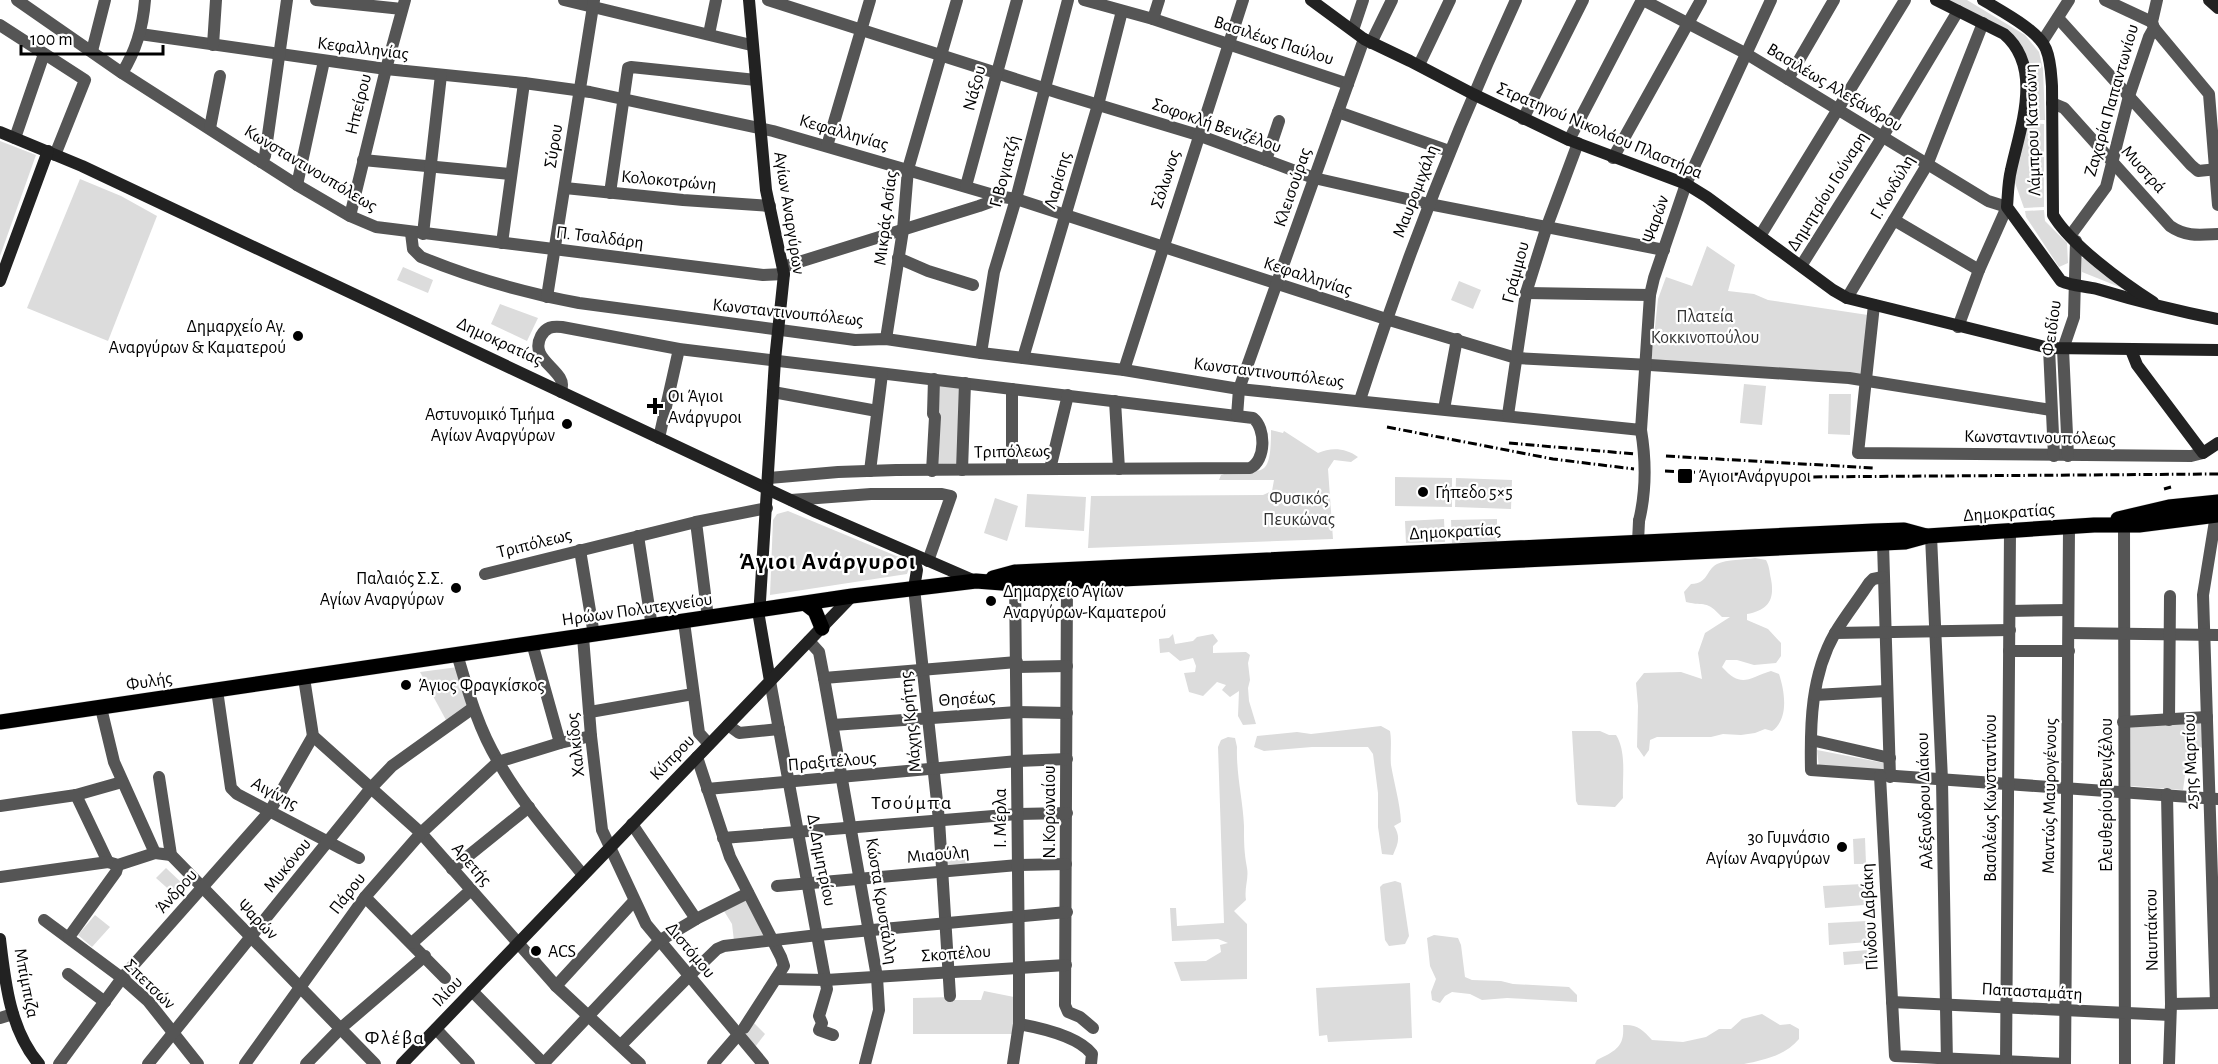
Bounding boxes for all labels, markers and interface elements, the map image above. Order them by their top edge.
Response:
street label: Βασιλέως Παύλου [1211,13,1336,69]
scale bar [21,18,164,56]
street label: Ζαχαρία Παπαντωνίου [2081,22,2142,178]
text: 100 m [30,31,73,49]
street label: Κεφαλληνίας [316,33,410,64]
street label: Βασιλέως Αλεξάνδρου [1763,40,1906,136]
street label: Λάμπρου Κατσώνη [2022,63,2044,197]
street label: Νάξου [960,64,990,113]
street label: Ηπείρου [342,72,375,137]
street label: Στρατηγού Νικολάου Πλαστήρα [1494,79,1705,183]
street label: Σοφοκλή Βενιζέλου [1150,95,1284,157]
street label: Κεφαλληνίας [797,111,891,154]
street label: Κωνσταντινουπόλεως [241,122,380,216]
street label: Σύρου [542,123,566,169]
street label: Δημητρίου Γούναρη [1783,128,1872,254]
street label: Γ. Βογιατζή [987,133,1023,209]
street label: Μαυρομιχάλη [1390,142,1442,240]
street label: Μυστρά [2117,142,2169,197]
street label: Κλεισούρας [1271,145,1315,229]
street label: Σόλωνος [1148,148,1184,211]
street label: Λαρίσης [1040,149,1075,211]
street label: Αγίων Αναργύρων [770,150,809,276]
street label: Γ. Κονδύλη [1867,152,1918,223]
street label: Κολοκοτρώνη [621,168,717,194]
street label: Μικράς Ασίας [870,170,901,267]
street label: Ψαρών [1639,193,1673,246]
street label: Π. Τσαλδάρη [555,224,645,252]
street label: Γράμμου [1499,240,1533,305]
street label: Κεφαλληνίας [1261,253,1355,300]
street label: Κωνσταντινουπόλεως [712,296,864,330]
street label: Φειδίου [2038,299,2065,357]
park label: Πλατεία Κοκκινοπούλου [1651,307,1759,347]
street label: Δημοκρατίας [454,313,545,369]
place label: Δημαρχείο Αγ. Αναργύρων & Καματερού [109,317,286,357]
marker: Δημαρχείο Αγ. Αναργύρων & Καματερού [291,329,305,343]
street label: Κωνσταντινουπόλεως [1193,355,1345,391]
place label: Οι Άγιοι Ανάργυροι [668,388,742,427]
marker: Οι Άγιοι Ανάργυροι [646,397,664,415]
place label: Αστυνομικό Τμήμα Αγίων Αναργύρων [425,406,555,445]
marker: Αστυνομικό Τμήμα Αγίων Αναργύρων [560,417,574,431]
street label: Κωνσταντινουπόλεως [1964,428,2116,448]
street label: Τριπόλεως [974,442,1050,462]
marker: Άγιοι Ανάργυροι [1676,467,1694,485]
place label: Άγιοι Ανάργυροι [1698,468,1811,486]
place label: Γήπεδο 5×5 [1435,484,1513,502]
marker: Γήπεδο 5×5 [1416,485,1430,499]
park label: Φυσικός Πευκώνας [1263,490,1335,529]
street label: Δημοκρατίας [1963,500,2056,525]
street label: Δημοκρατίας [1409,520,1501,543]
street label: Τριπόλεως [495,526,573,562]
district label: Άγιοι Ανάργυροι [739,550,917,574]
place label: Παλαιός Σ.Σ. Αγίων Αναργύρων [320,570,444,609]
marker: Παλαιός Σ.Σ. Αγίων Αναργύρων [449,581,463,595]
place label: Δημαρχείο Αγίων Αναργύρων-Καματερού [1003,582,1166,622]
street label: Ηρώων Πολυτεχνείου [561,590,714,629]
marker: Δημαρχείο Αγίων Αναργύρων-Καματερού [984,594,998,608]
street label: Φυλής [125,669,174,695]
street label: Μάχης Κρήτης [897,671,925,773]
place label: Άγιος Φραγκίσκος [418,676,544,695]
marker: Άγιος Φραγκίσκος [399,678,413,692]
street label: Θησέως [938,688,996,710]
street label: Χαλκίδος [563,712,588,778]
street label: Βασιλέως Κωνσταντίνου [1981,714,2000,882]
street label: 25ης Μαρτίου [2179,714,2202,810]
street label: Μαντώς Μαυρογένους [2040,718,2060,874]
street label: Ελευθερίου Βενιζέλου [2097,718,2116,872]
street label: Κύπρου [647,731,699,784]
street label: Αλέξανδρου Διάκου [1914,732,1936,870]
street label: Πραξιτέλους [787,749,877,775]
street label: Ν.Κορωναίου [1040,765,1059,859]
street label: Αιγίνης [248,773,301,814]
street label: Ι. Μέρλα [992,788,1010,848]
district label: Τσούμπα [871,793,953,813]
street label: Δ. Δημητρίου [803,812,840,908]
place label: 3ο Γυμνάσιο Αγίων Αναργύρων [1706,829,1830,868]
street label: Μυκόνου [261,835,315,896]
street label: Κώστα Κρυστάλλη [862,837,900,966]
street label: Αρετής [448,840,495,890]
marker: 3ο Γυμνάσιο Αγίων Αναργύρων [1835,840,1849,854]
street label: Μιαούλη [906,843,970,867]
street label: Πίνδου Δαβάκη [1857,863,1882,971]
street label: Άνδρου [152,866,201,917]
street label: Πάρου [326,870,369,918]
street label: Ναυπάκτου [2142,888,2162,971]
street label: Ψαρών [233,896,281,944]
street label: Διστόμου [662,919,719,982]
place label: ACS [548,943,576,961]
street label: Σκοπέλου [921,943,992,965]
marker: ACS [529,944,543,958]
street label: Μπίμπιζα [10,947,43,1020]
street label: Σπετσών [120,956,179,1013]
street label: Ιλίου [428,972,466,1010]
street label: Παπασταμάτη [1981,980,2083,1004]
district label: Φλέβα [365,1028,425,1048]

